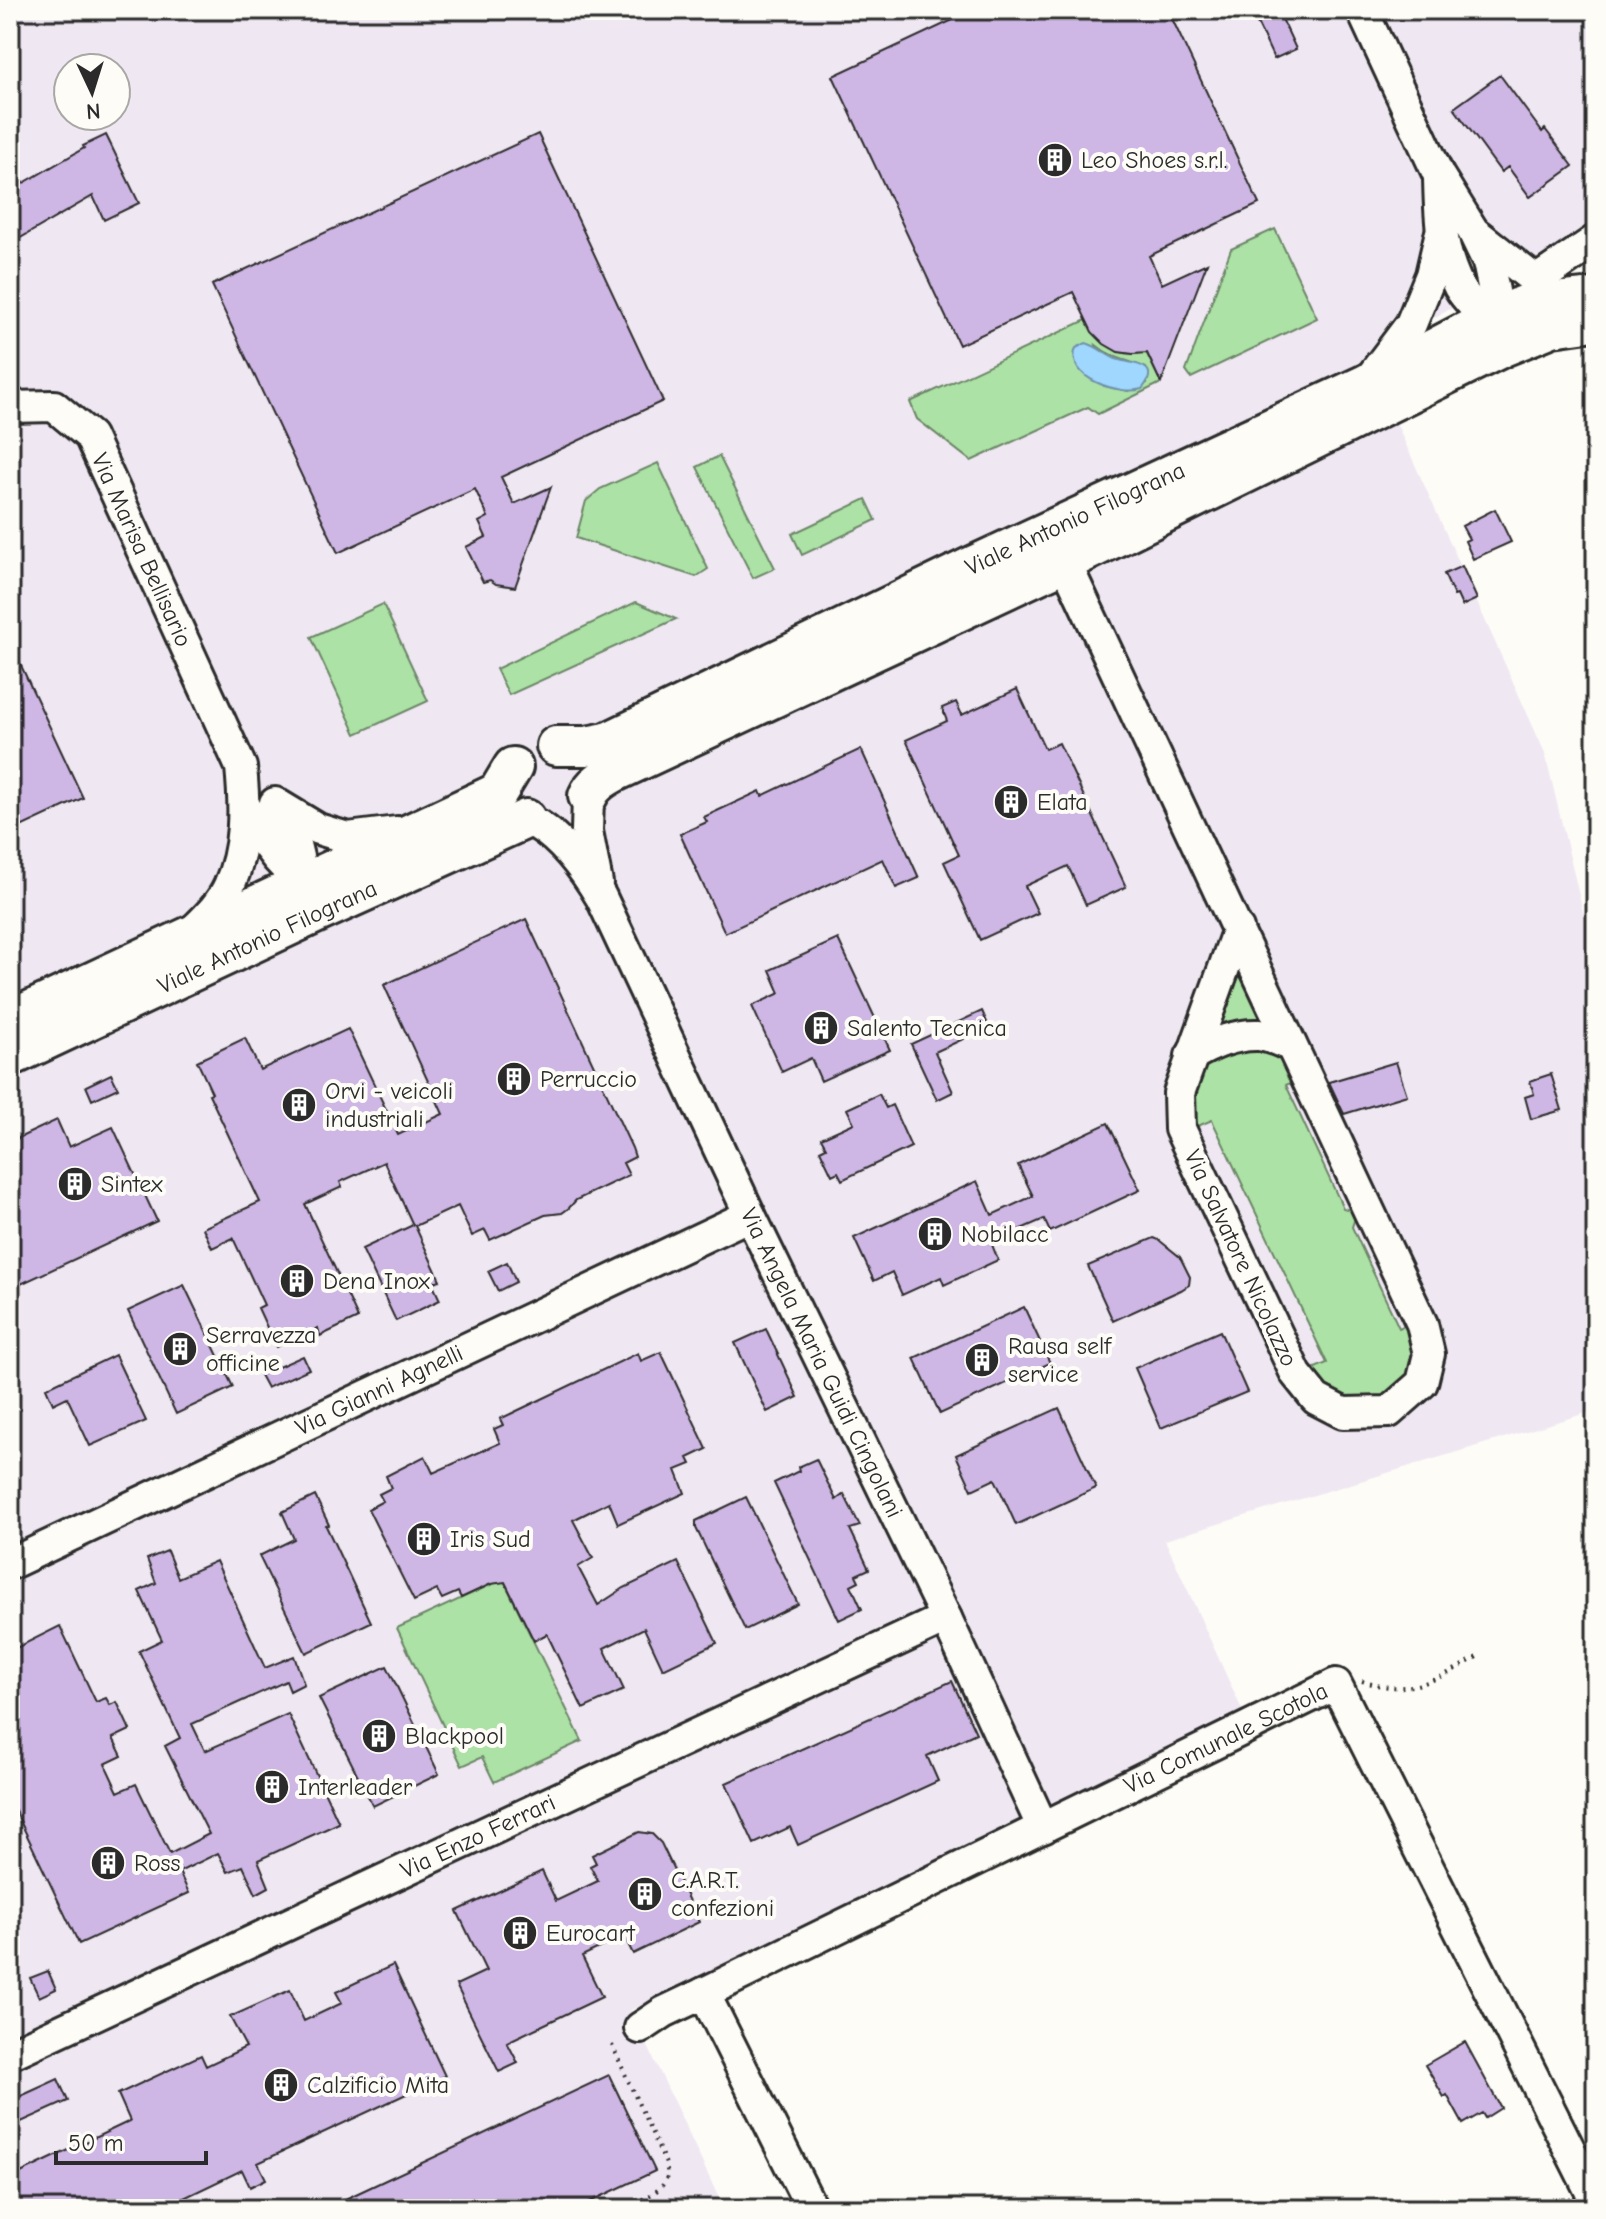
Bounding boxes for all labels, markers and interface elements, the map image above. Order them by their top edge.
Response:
north arrow [52,52,132,132]
text: N [85,97,101,124]
building icon: Leo Shoes s.r.l. [1036,141,1074,179]
place label: Leo Shoes s.r.l. [1081,146,1228,174]
street label: Via Marisa Bellisario [86,449,198,651]
street label: Viale Antonio Filograna [961,456,1189,581]
building icon: Elata [992,783,1030,821]
place label: Elata [1037,788,1088,816]
street label: Viale Antonio Filograna [153,874,381,1000]
building icon: Salento Tecnica [802,1009,840,1047]
place label: Salento Tecnica [847,1014,1007,1042]
building icon: Perruccio [495,1060,533,1098]
place label: Perruccio [540,1065,637,1093]
place label: Orvi - veicoli industriali [325,1077,453,1133]
building icon: Orvi - veicoli industriali [280,1086,318,1124]
street label: Via Salvatore Nicolazzo [1179,1145,1303,1371]
building icon: Sintex [56,1165,94,1203]
place label: Sintex [101,1170,163,1198]
street label: Via Angela Maria Guidi Cingolani [735,1203,909,1522]
building icon: Nobilacc [916,1215,954,1253]
place label: Nobilacc [961,1220,1049,1248]
building icon: Dena Inox [278,1262,316,1300]
place label: Dena Inox [323,1267,431,1295]
place label: Serravezza officine [206,1321,317,1377]
building icon: Serravezza officine [161,1330,199,1368]
place label: Rausa self service [1008,1332,1112,1388]
street label: Via Gianni Agnelli [291,1339,467,1441]
building icon: Rausa self service [963,1341,1001,1379]
building icon: Iris Sud [405,1520,443,1558]
place label: Iris Sud [450,1525,531,1553]
street label: Via Comunale Scotola [1119,1676,1332,1799]
building icon: Blackpool [360,1717,398,1755]
place label: Blackpool [405,1722,504,1750]
building icon: Interleader [253,1768,291,1806]
place label: Interleader [298,1773,413,1801]
street label: Via Enzo Ferrari [396,1788,560,1884]
building icon: Ross [89,1844,127,1882]
place label: Ross [134,1849,181,1877]
place label: C.A.R.T. confezioni [671,1866,774,1922]
building icon: C.A.R.T. confezioni [626,1875,664,1913]
building icon: Eurocart [501,1914,539,1952]
place label: Eurocart [546,1919,636,1947]
building icon: Calzificio Mita [262,2066,300,2104]
place label: Calzificio Mita [307,2071,449,2099]
scale bar [56,2115,206,2165]
text: 50 m [68,2129,124,2157]

